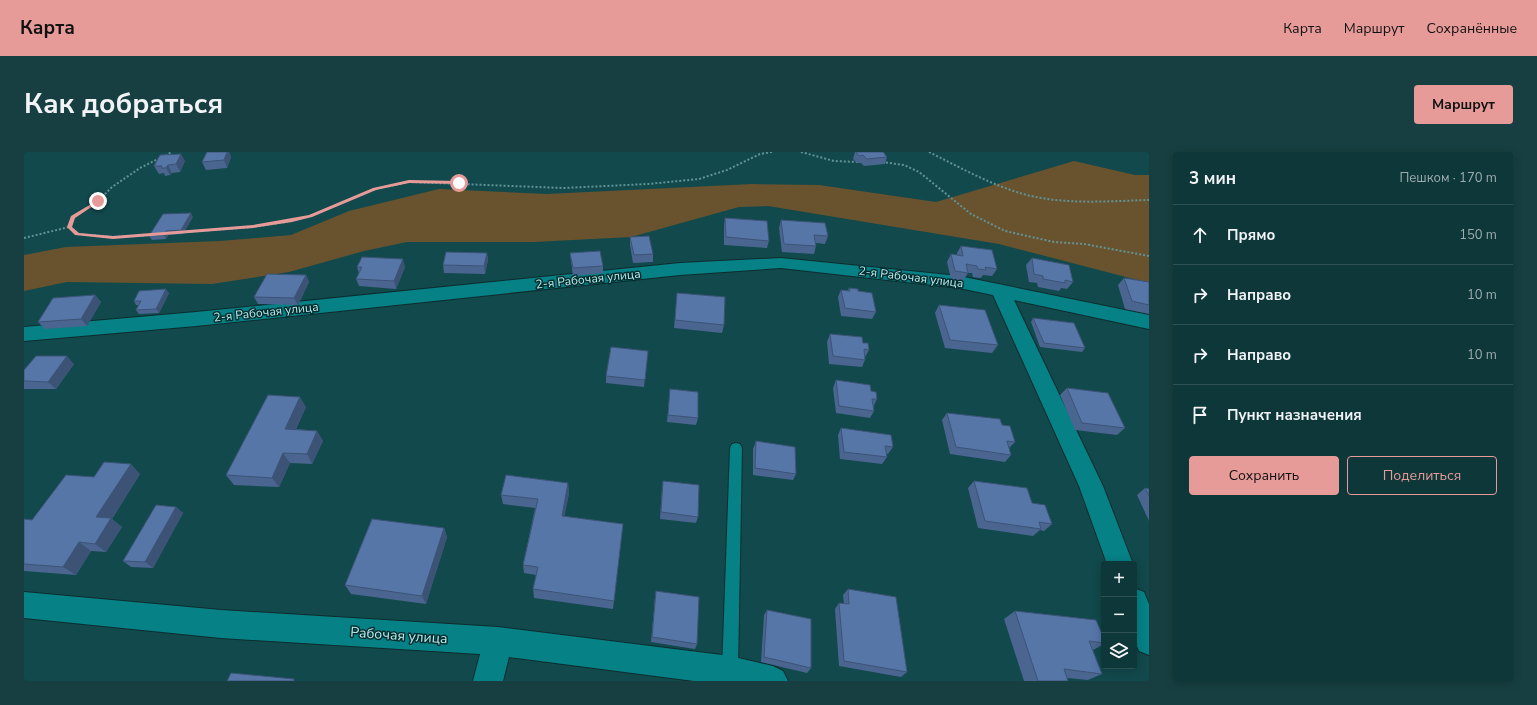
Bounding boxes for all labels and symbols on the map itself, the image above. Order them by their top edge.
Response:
route start [450,174,468,192]
route end [89,192,107,210]
street label: 2-я Рабочая улица [858,263,964,291]
street label: 2-я Рабочая улица [535,266,641,292]
street label: 2-я Рабочая улица [213,299,319,325]
street label: Рабочая улица [350,623,448,648]

